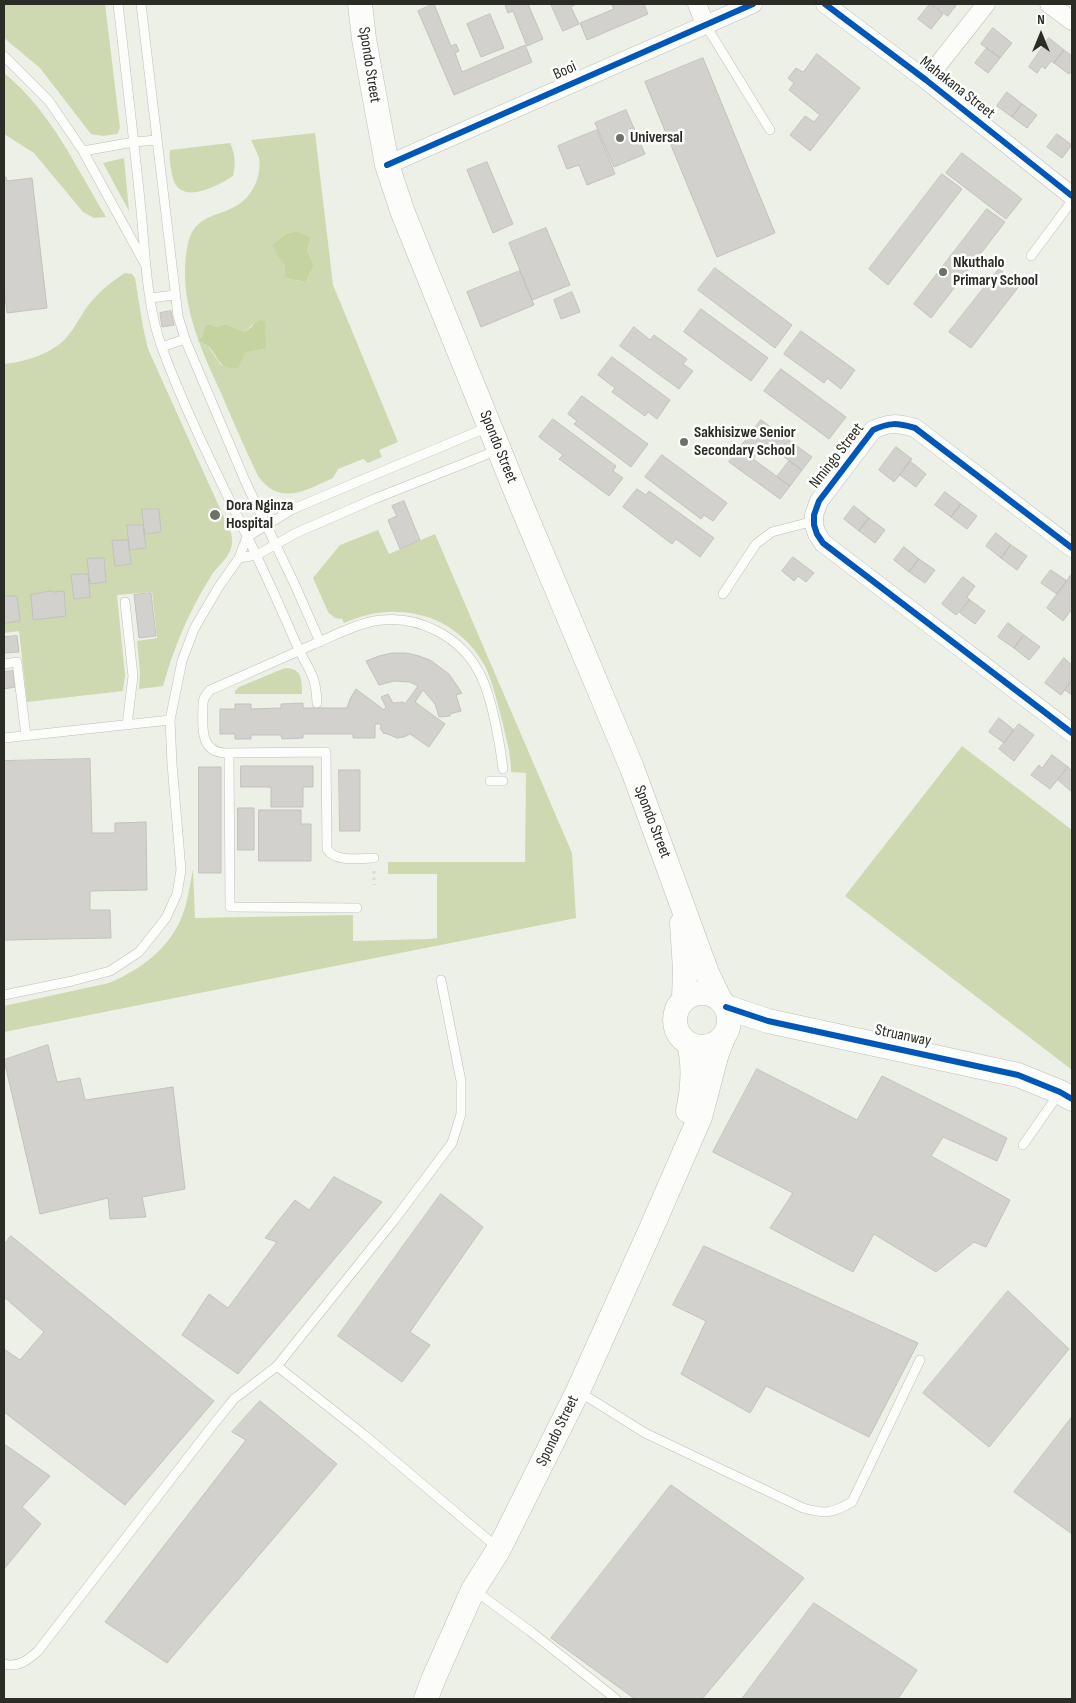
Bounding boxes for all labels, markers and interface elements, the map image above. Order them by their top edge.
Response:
north arrow [1016,10,1066,60]
text: N [1037,11,1045,28]
street label: Spondo Street [354,26,384,104]
street label: Mahakana Street [916,53,998,123]
street label: Booi [550,57,580,85]
place label: Universal [630,128,683,148]
marker: Universal [614,132,626,144]
place label: Nkuthalo Primary School [953,253,1038,291]
marker: Nkuthalo Primary School [937,266,949,278]
street label: Spondo Street [475,408,521,486]
street label: Nmingo Street [806,420,868,492]
place label: Sakhisizwe Senior Secondary School [694,423,796,461]
marker: Sakhisizwe Senior Secondary School [678,436,690,448]
place label: Dora Nginza Hospital [226,496,293,534]
marker: Dora Nginza Hospital [208,508,222,522]
street label: Spondo Street [629,783,675,861]
street label: Struanway [873,1021,933,1051]
street label: Spondo Street [533,1392,583,1470]

